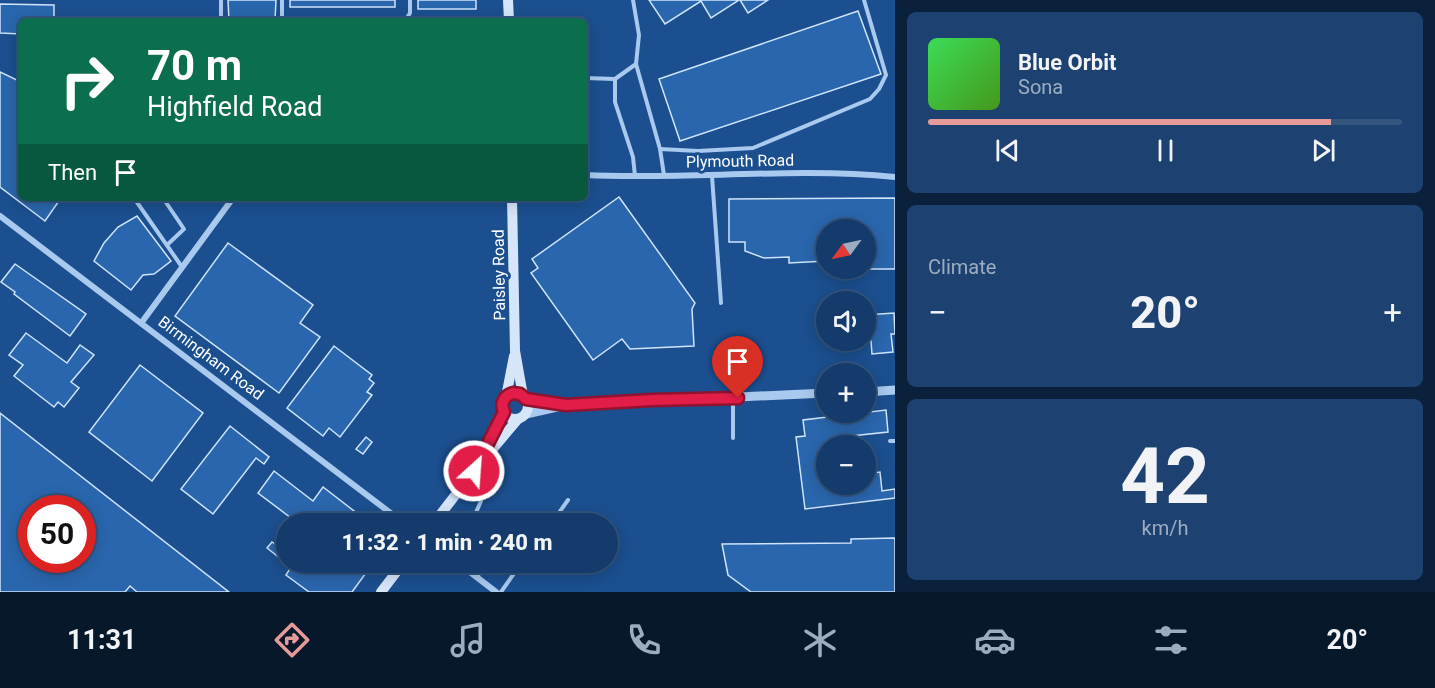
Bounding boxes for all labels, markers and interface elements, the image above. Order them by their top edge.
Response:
text: 70 m [147,41,242,90]
icon: right [48,42,126,120]
text: Blue Orbit [1018,50,1116,75]
text: Sona [1018,75,1063,99]
text: Highfield Road [147,91,323,123]
icon: previous [991,134,1024,167]
icon: pause [1149,134,1182,167]
icon: next [1307,134,1340,167]
street label: Plymouth Road [686,151,794,171]
icon: arrive [109,156,142,189]
text: Then [48,160,97,185]
north arrow [816,219,876,279]
map controls [816,219,876,495]
street label: Paisley Road [489,229,509,321]
text: Climate [928,255,996,279]
text: 20° [1130,286,1200,339]
button: sound [816,291,876,351]
text: − [928,293,947,332]
text: + [1383,293,1402,332]
street label: Birmingham Road [154,312,268,404]
pin [712,336,763,398]
icon: arrive [721,345,754,378]
button: + [816,363,876,423]
text: 42 [1120,431,1210,522]
button: − [816,435,876,495]
position arrow [442,439,506,503]
speed limit sign: 50 [18,495,96,573]
text: km/h [1142,516,1188,540]
text: 11:32 · 1 min · 240 m [342,530,552,555]
icon: directions [271,619,313,661]
icon: music [447,619,489,661]
icon: phone [623,619,665,661]
icon: climate [799,619,841,661]
icon: car [974,619,1016,661]
icon: filters [1150,619,1192,661]
text: 11:31 [67,624,137,656]
text: 20° [1326,624,1368,656]

